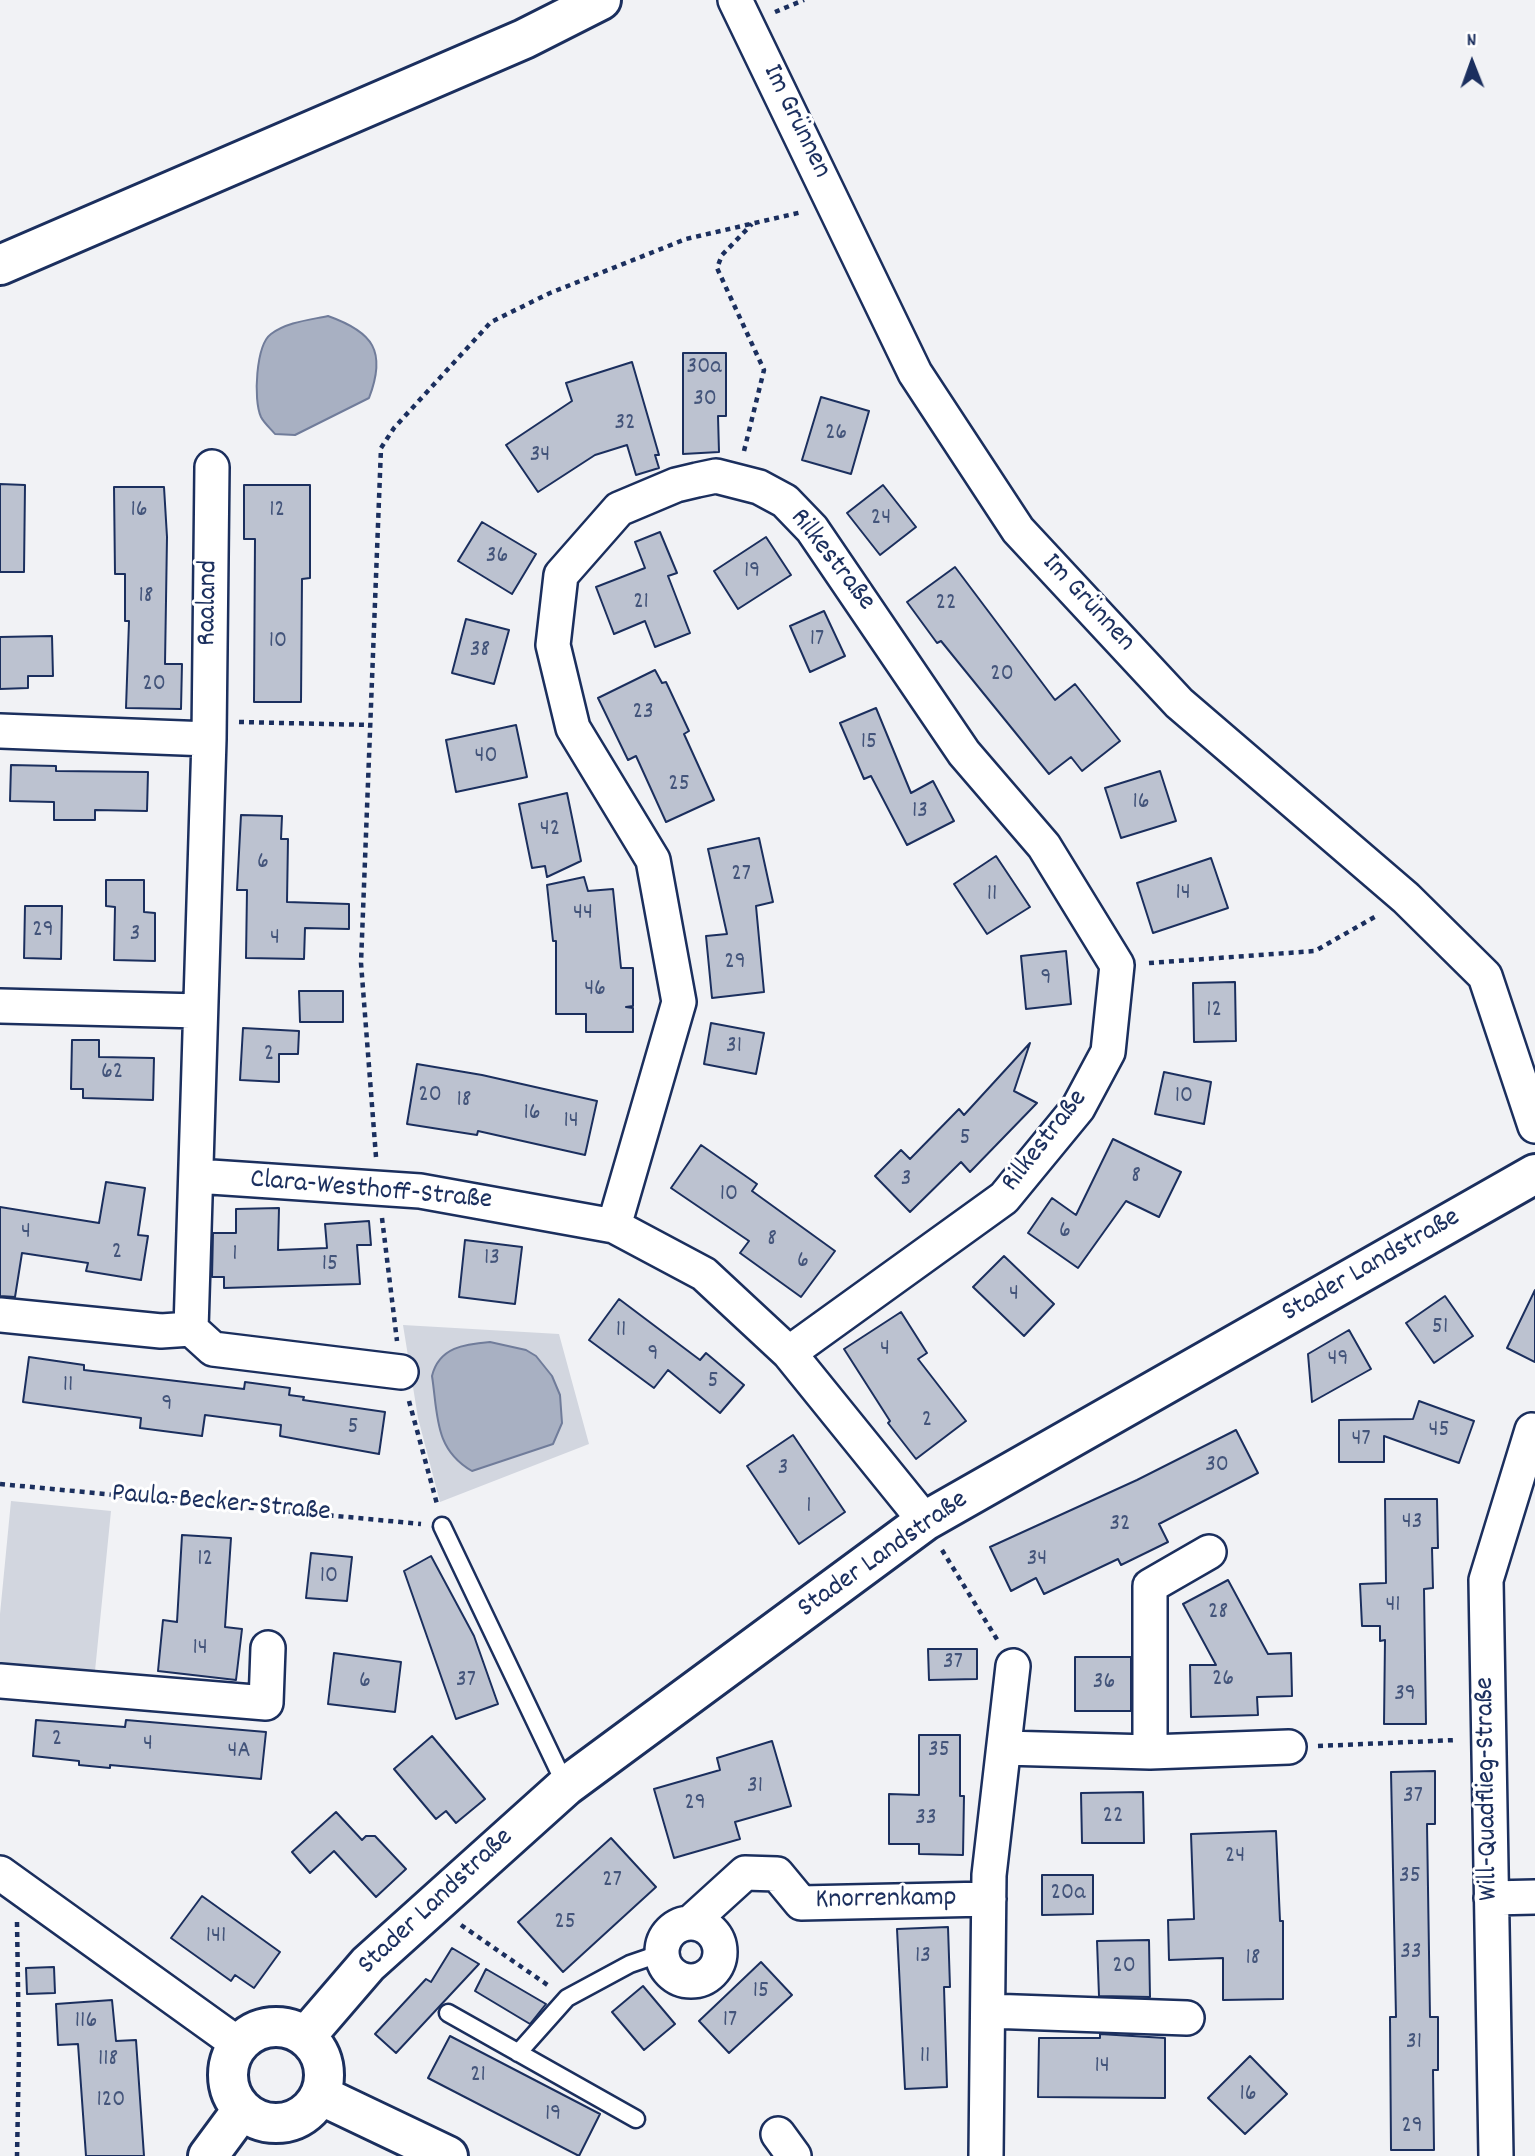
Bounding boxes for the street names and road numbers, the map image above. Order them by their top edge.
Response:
street label: Im Grünnen [753,60,837,184]
street label: Rilkestraße [781,503,881,619]
street label: Im Grünnen [1033,548,1141,660]
street label: Raaland [192,560,228,646]
street label: Rilkestraße [996,1084,1096,1200]
street label: Clara-Westhoff-Straße [249,1165,493,1219]
street label: Stader Landstraße [1277,1202,1467,1332]
street label: Paula-Becker-Straße [110,1479,332,1531]
street label: Stader Landstraße [792,1485,976,1627]
street label: Will-Quadflieg-Straße [1470,1677,1508,1901]
street label: Stader Landstraße [352,1823,522,1983]
street label: Knorrenkamp [815,1883,957,1919]

